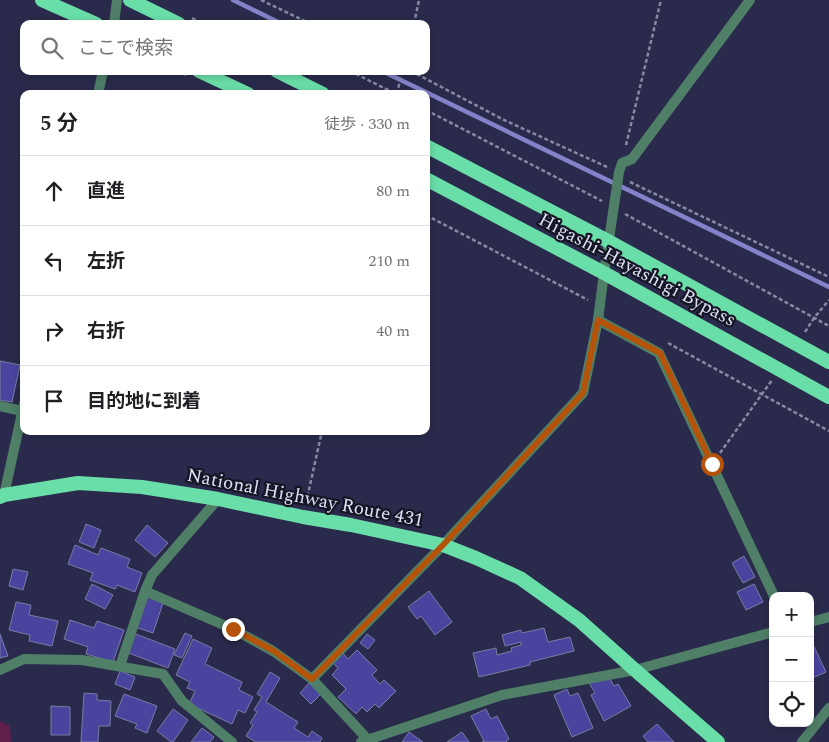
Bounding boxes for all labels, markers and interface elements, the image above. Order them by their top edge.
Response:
search box [20,20,430,75]
icon: search [38,34,66,62]
text: ここで検索 [78,34,173,63]
text: 5 分 [40,108,78,140]
text: 徒歩 · 330 m [324,112,410,136]
icon: ahead [40,177,68,205]
text: 直進 [87,177,125,206]
text: 80 m [376,179,410,203]
street label: Higashi-Hayashigi Bypass [533,205,741,335]
icon: left [40,247,68,275]
text: 左折 [87,247,125,276]
text: 210 m [368,249,410,273]
icon: right [40,317,68,345]
text: 右折 [87,317,125,346]
text: 40 m [376,319,410,343]
icon: arrive [40,387,68,415]
text: 目的地に到着 [87,387,201,416]
route start [701,453,724,476]
street label: National Highway Route 431 [184,461,426,535]
map controls [769,592,814,727]
button: + [769,592,814,637]
route end [222,618,245,641]
button: − [769,637,814,682]
button: locate [769,682,814,727]

